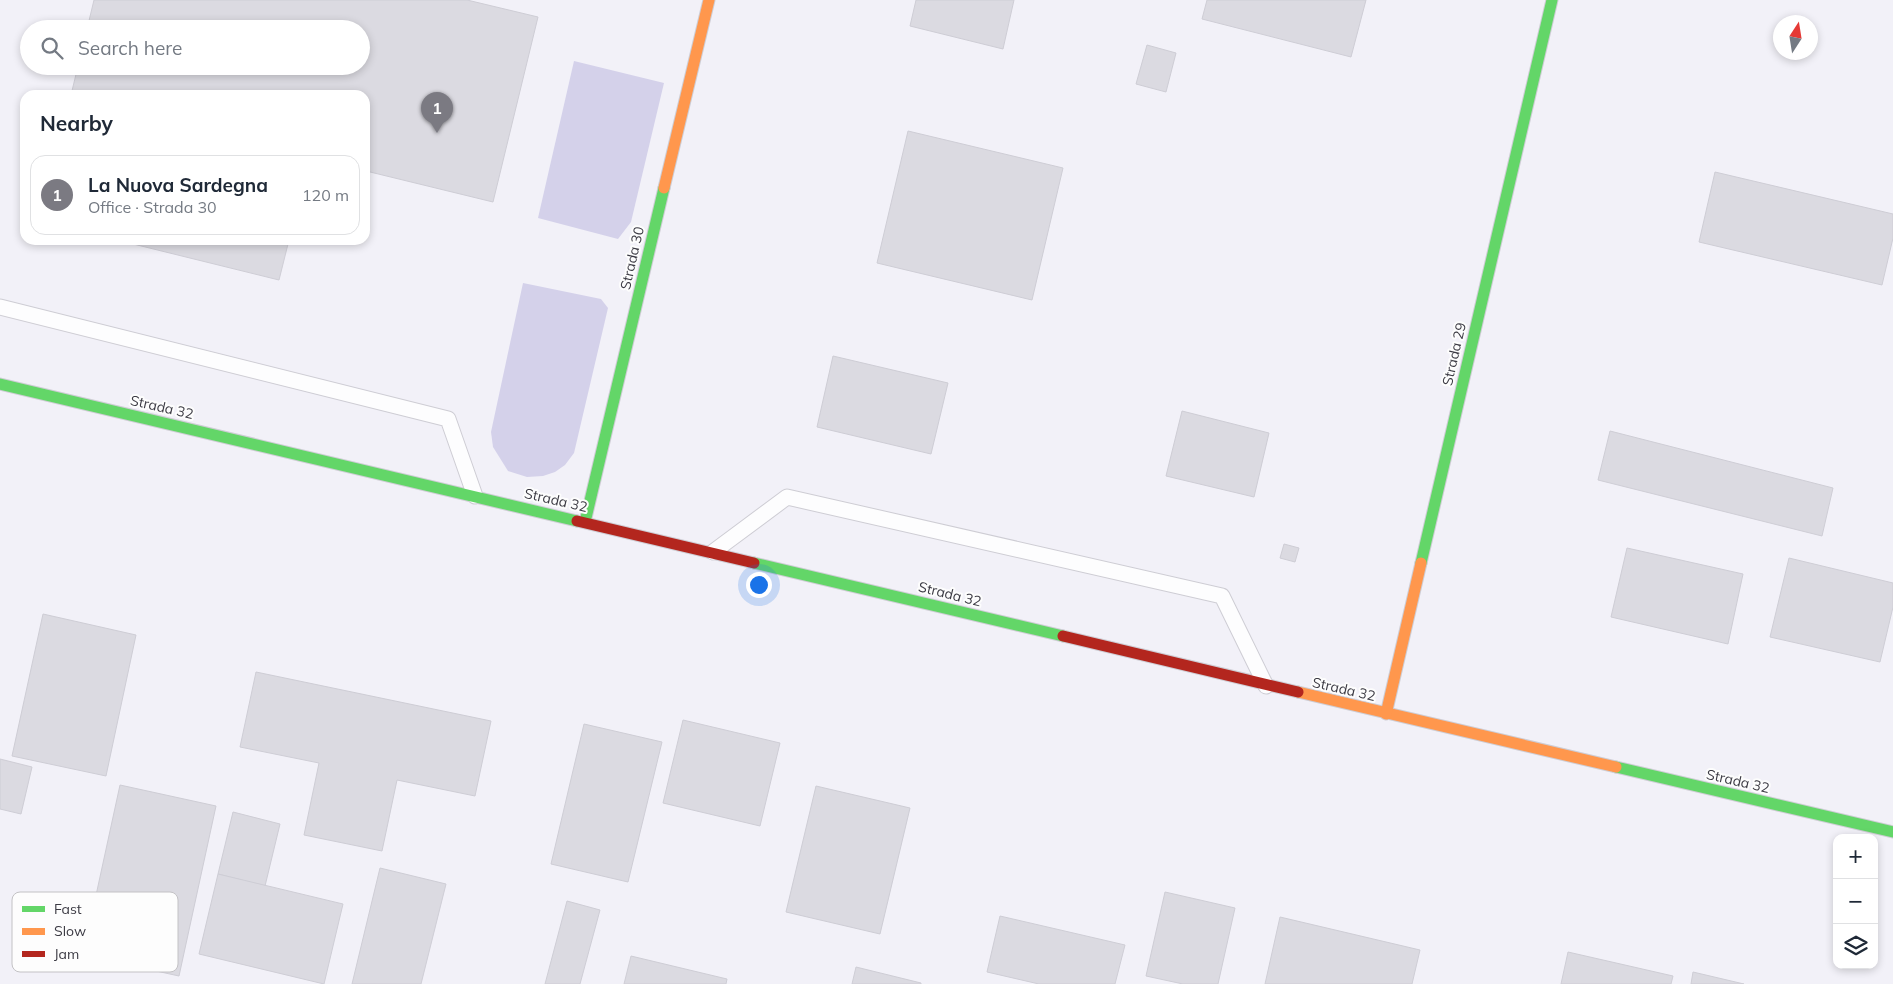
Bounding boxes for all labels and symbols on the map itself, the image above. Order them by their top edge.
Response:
north arrow [1773,15,1818,60]
pin: 1 [421,92,453,133]
street label: Strada 30 [616,225,648,291]
street label: Strada 29 [1438,321,1470,387]
street label: Strada 32 [129,391,195,423]
street label: Strada 32 [523,484,589,516]
your location [746,572,772,598]
street label: Strada 32 [917,577,983,611]
street label: Strada 32 [1311,673,1377,705]
street label: Strada 32 [1705,765,1771,797]
legend [12,892,178,972]
text: Fast [54,900,82,918]
text: Slow [54,922,86,940]
text: Jam [54,945,79,963]

